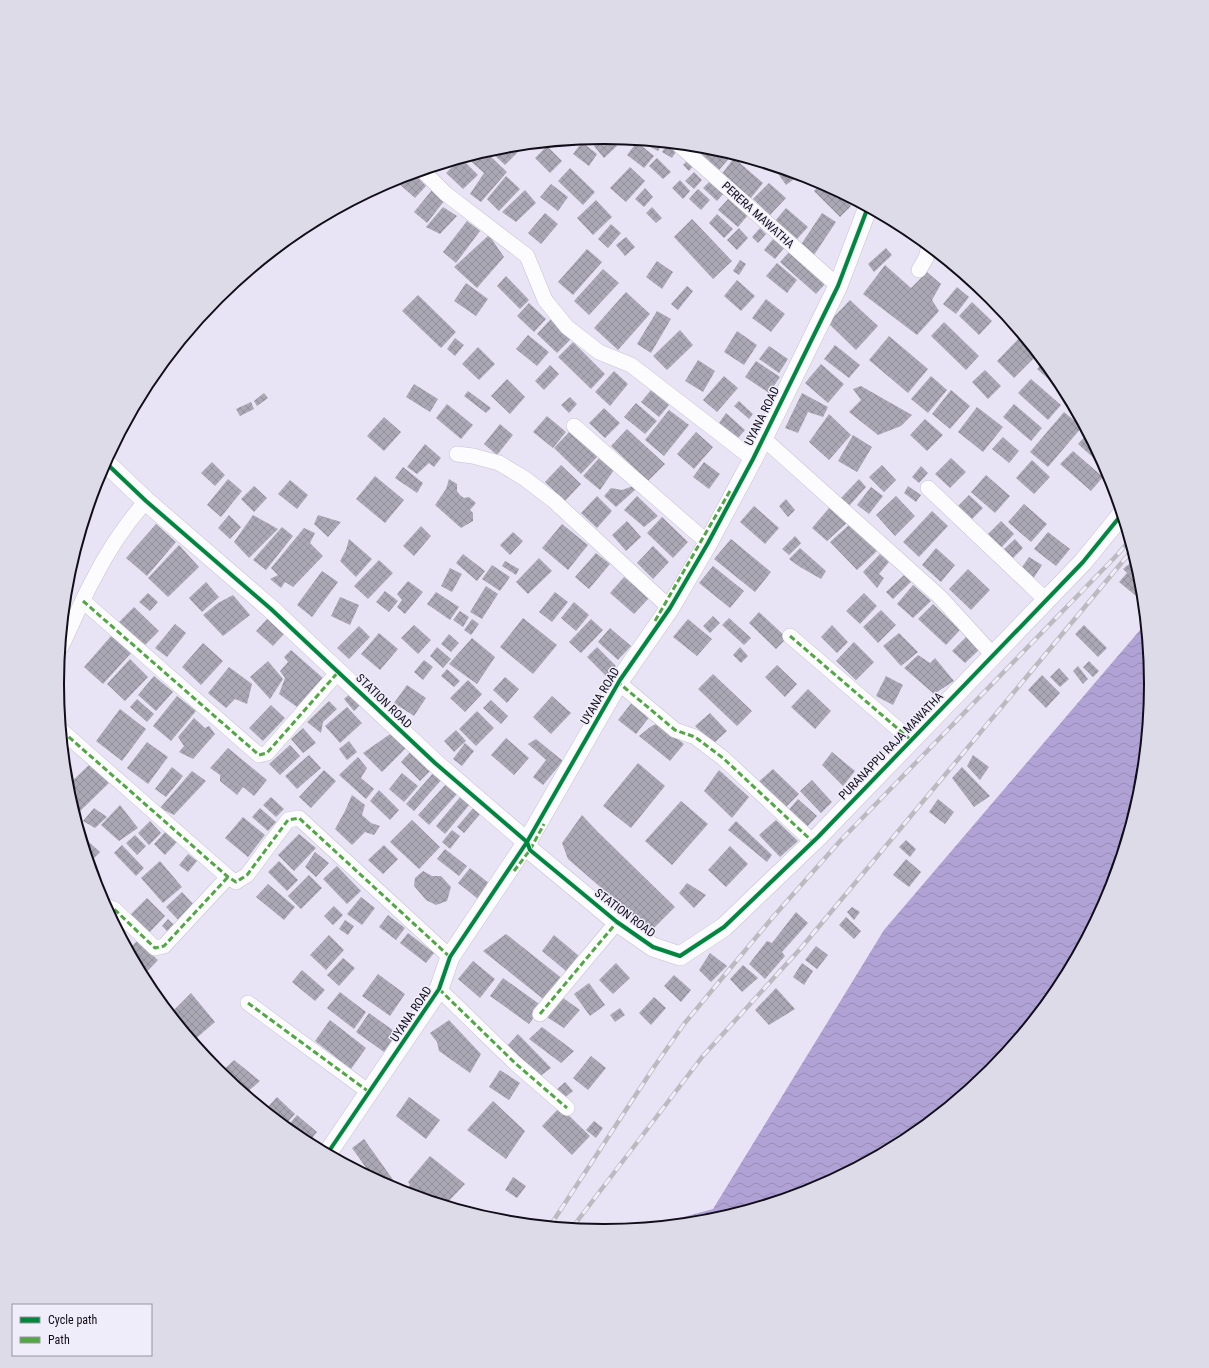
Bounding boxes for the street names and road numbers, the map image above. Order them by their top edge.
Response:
street label: PERERA MAWATHA [719,179,797,251]
street label: UYANA ROAD [742,384,782,448]
street label: UYANA ROAD [578,665,623,727]
street label: STATION ROAD [353,671,415,731]
street label: PURANAPPU RAJA MAWATHA [836,689,946,803]
street label: STATION ROAD [592,886,658,940]
street label: UYANA ROAD [387,983,435,1044]

